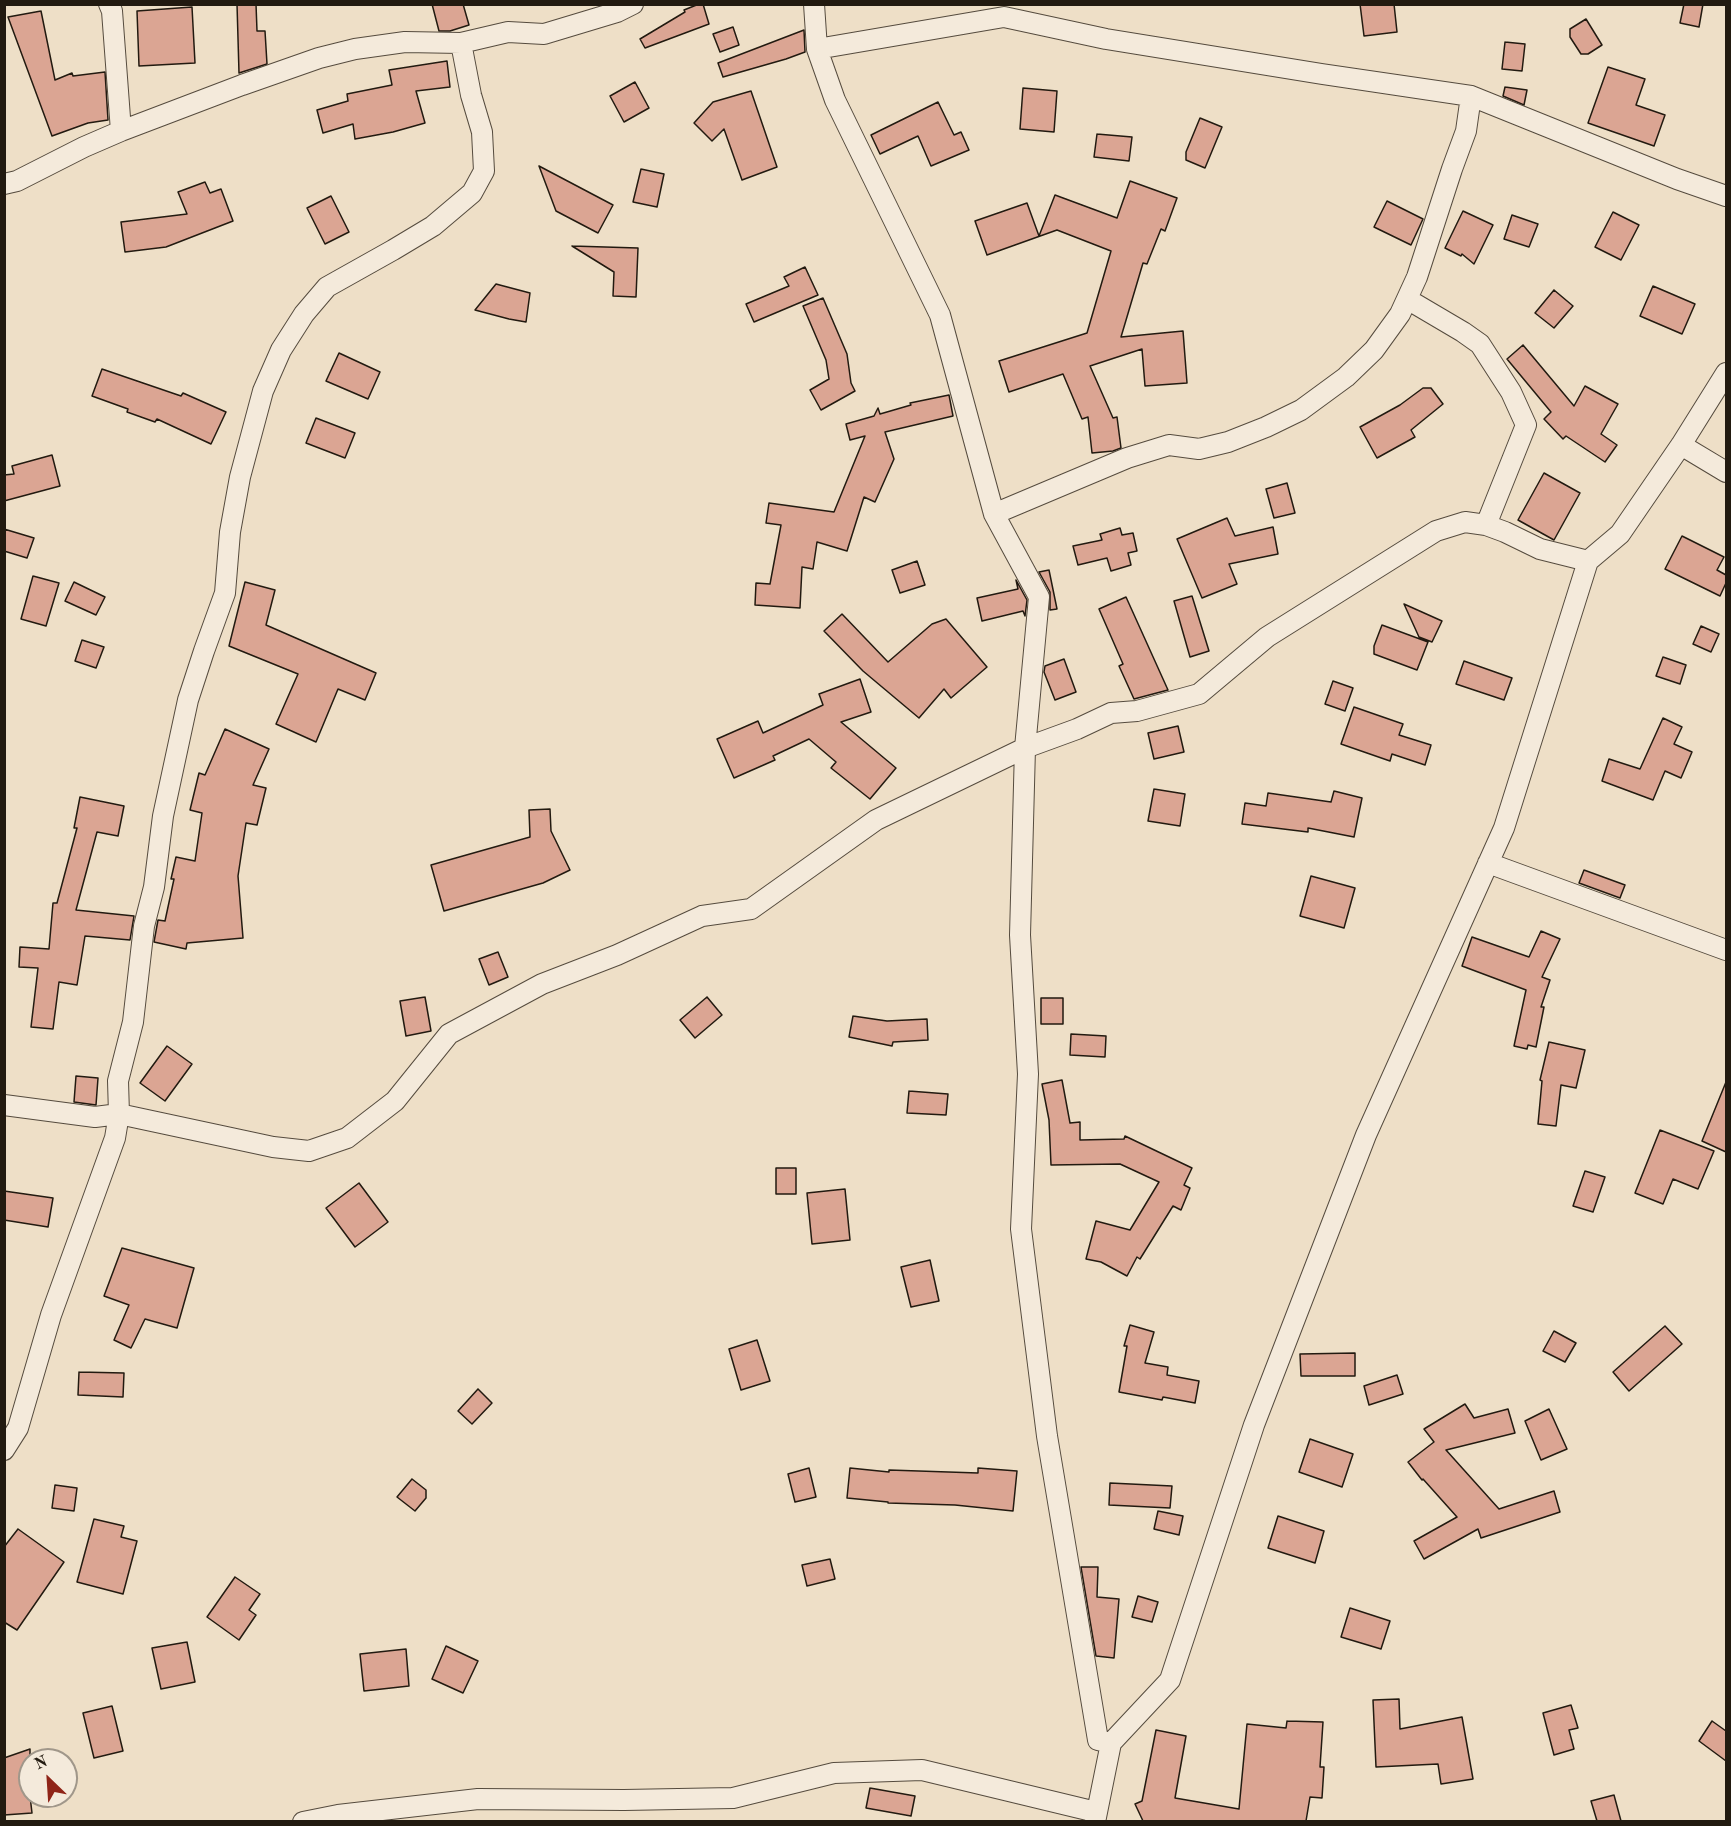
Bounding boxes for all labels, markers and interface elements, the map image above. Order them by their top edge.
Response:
north arrow [18,1748,78,1808]
text: N [32,1754,50,1773]

